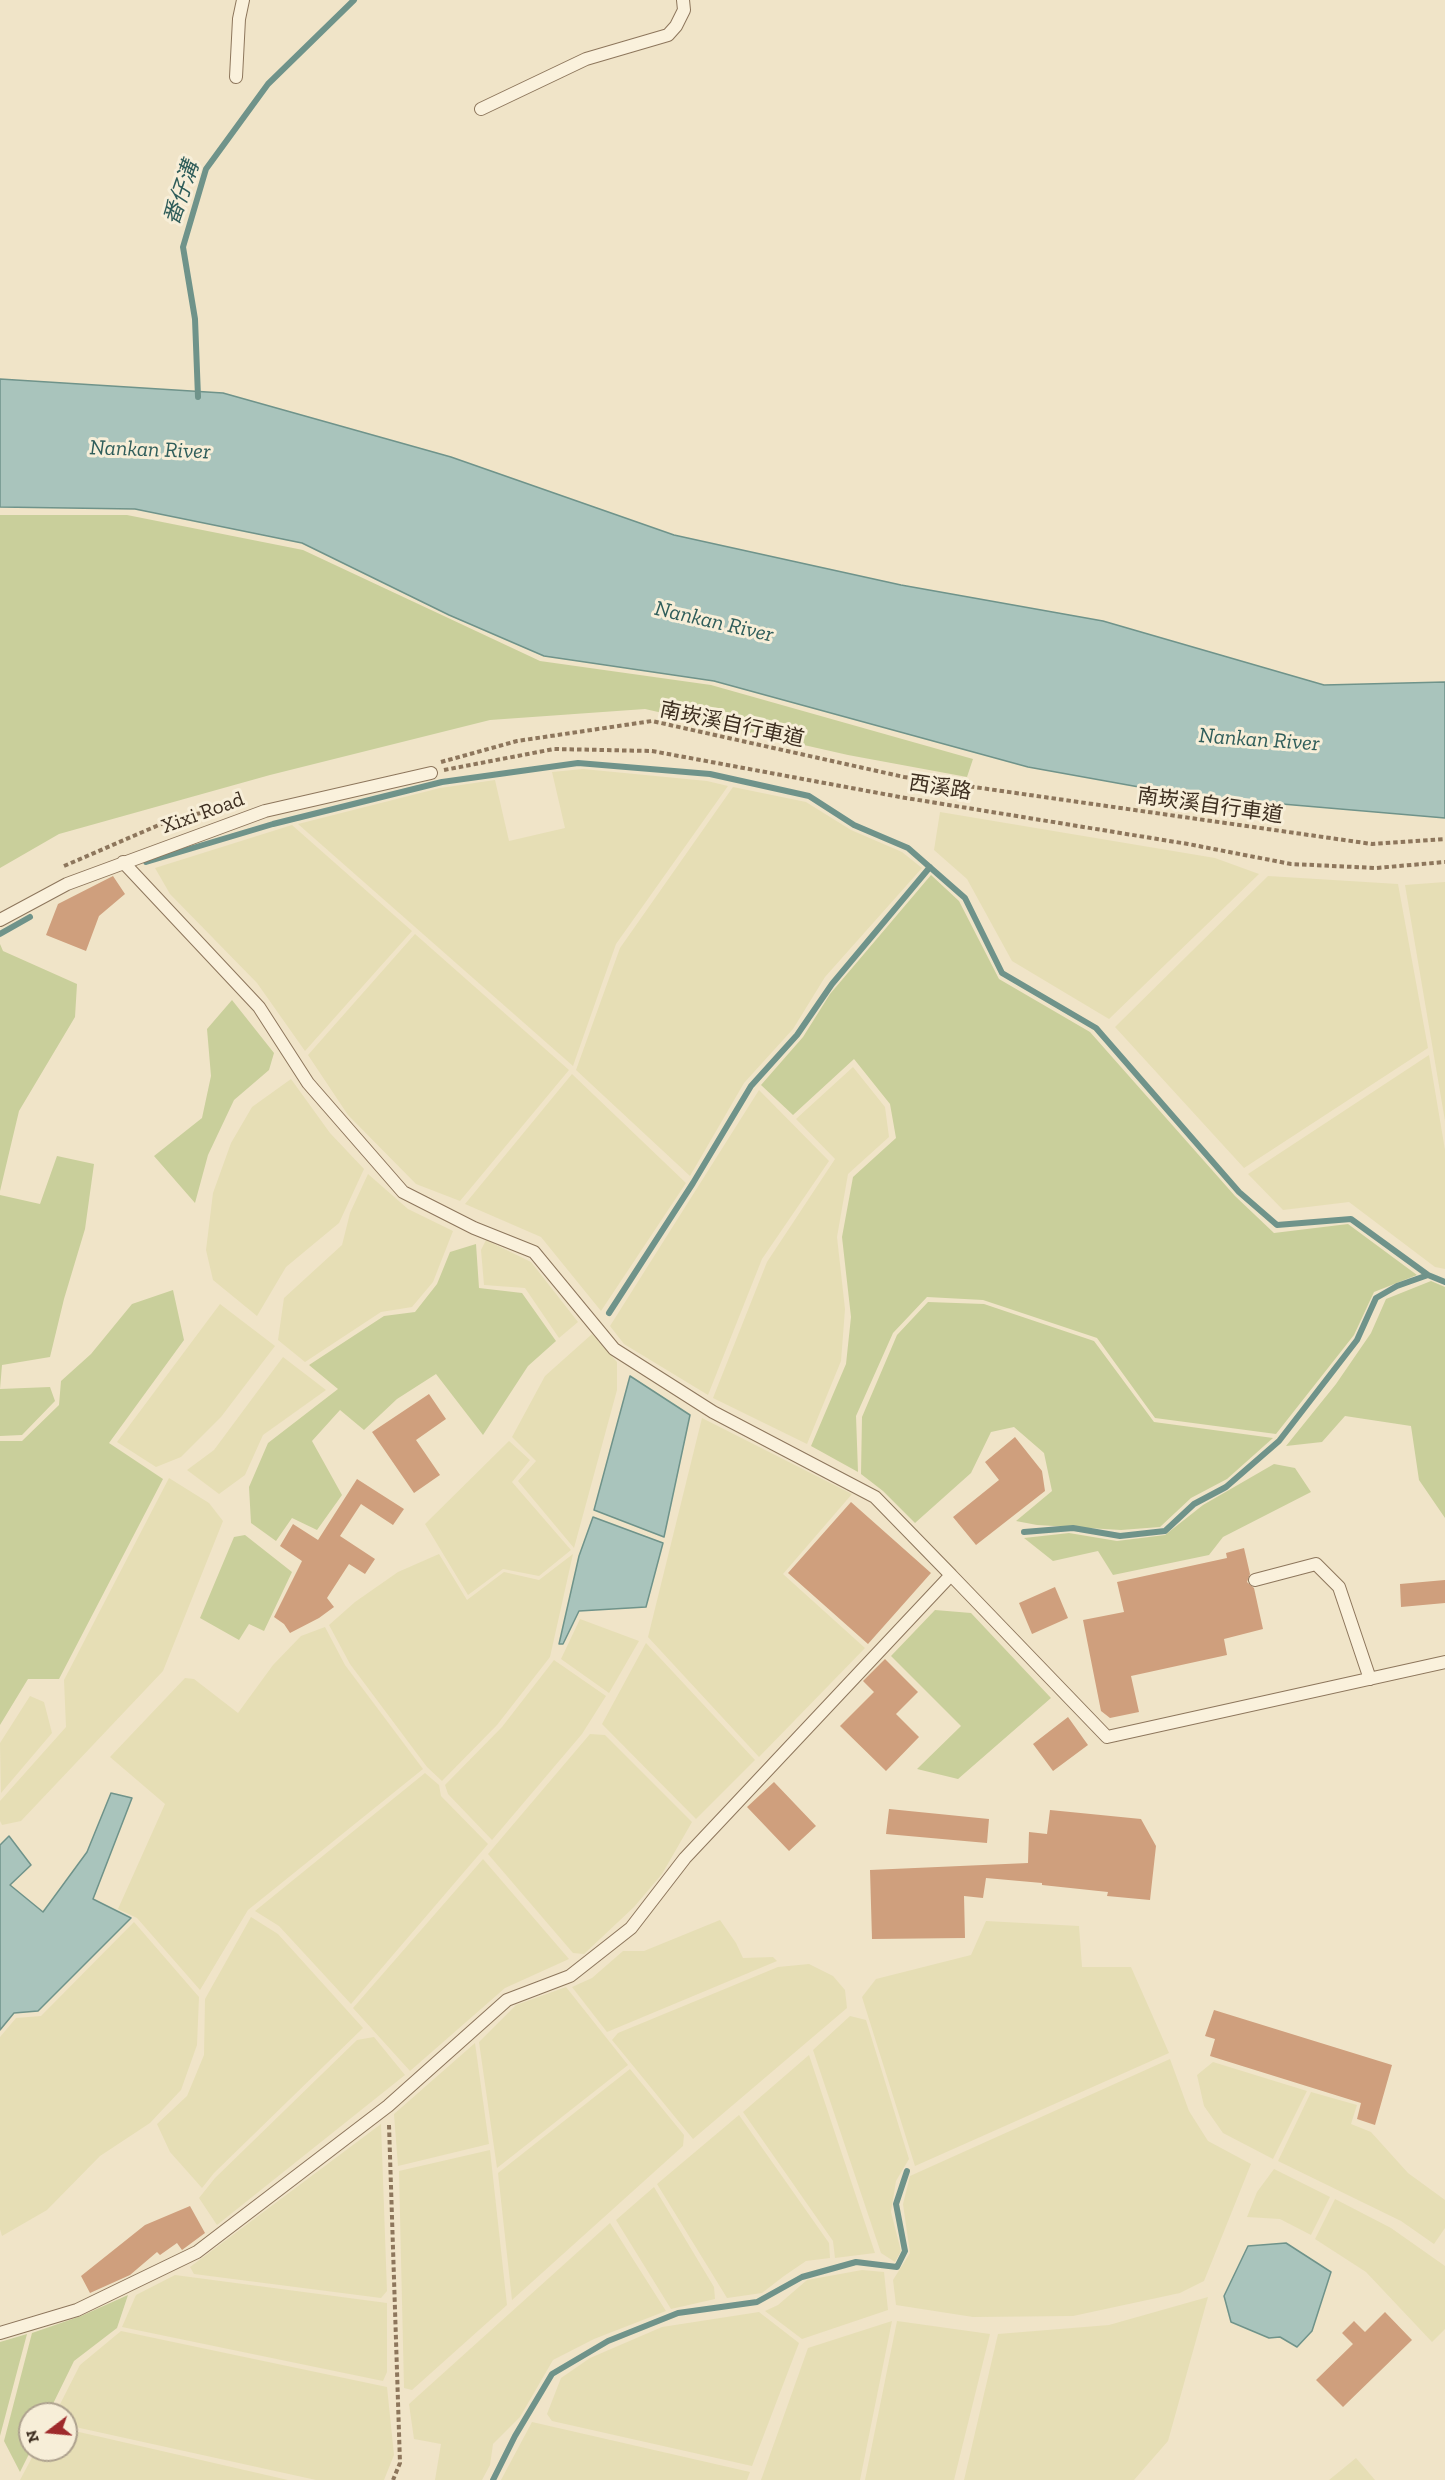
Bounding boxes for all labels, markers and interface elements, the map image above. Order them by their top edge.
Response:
water label: 番仔溝 [159,158,205,228]
water label: Nankan River [89,435,211,465]
water label: Nankan River [652,596,776,648]
street label: 南崁溪自行車道 [657,697,807,753]
water label: Nankan River [1198,723,1320,757]
street label: 西溪路 [907,771,973,805]
street label: 南崁溪自行車道 [1135,783,1285,829]
street label: Xixi Road [158,786,248,840]
north arrow [18,2402,78,2462]
text: N [21,2428,43,2445]

